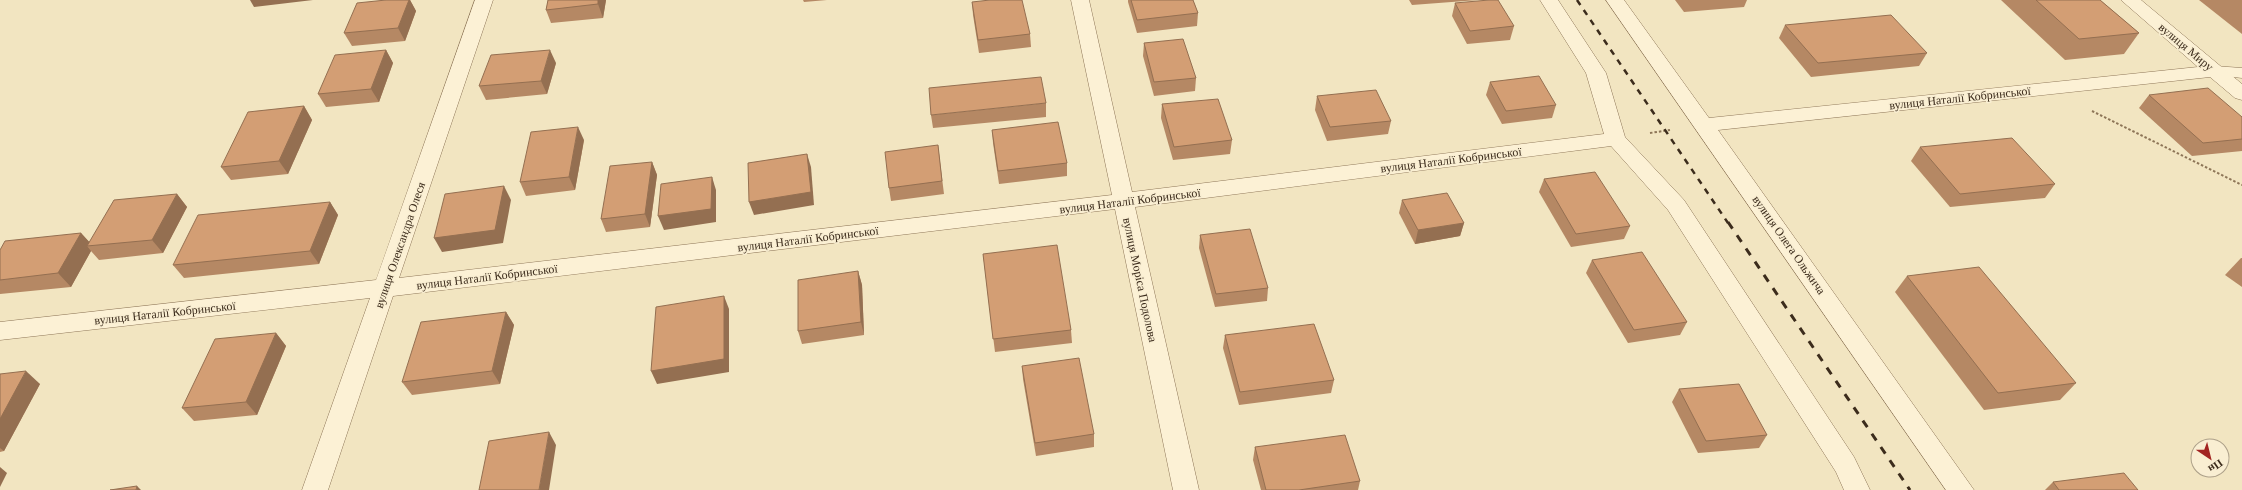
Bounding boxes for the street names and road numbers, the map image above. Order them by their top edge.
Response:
street label: вулиця Миру [2156,20,2216,74]
street label: вулиця Наталії Кобринської [1889,84,2032,112]
street label: вулиця Наталії Кобринської [1380,144,1523,176]
street label: вулиця Олександра Олеся [372,180,428,310]
street label: вулиця Наталії Кобринської [1059,185,1202,217]
street label: вулиця Олега Ольжича [1750,193,1829,298]
street label: вулиця Моріса Подолова [1120,217,1160,344]
street label: вулиця Наталії Кобринської [737,223,880,255]
street label: вулиця Наталії Кобринської [416,261,559,293]
street label: вулиця Наталії Кобринської [94,299,237,327]

